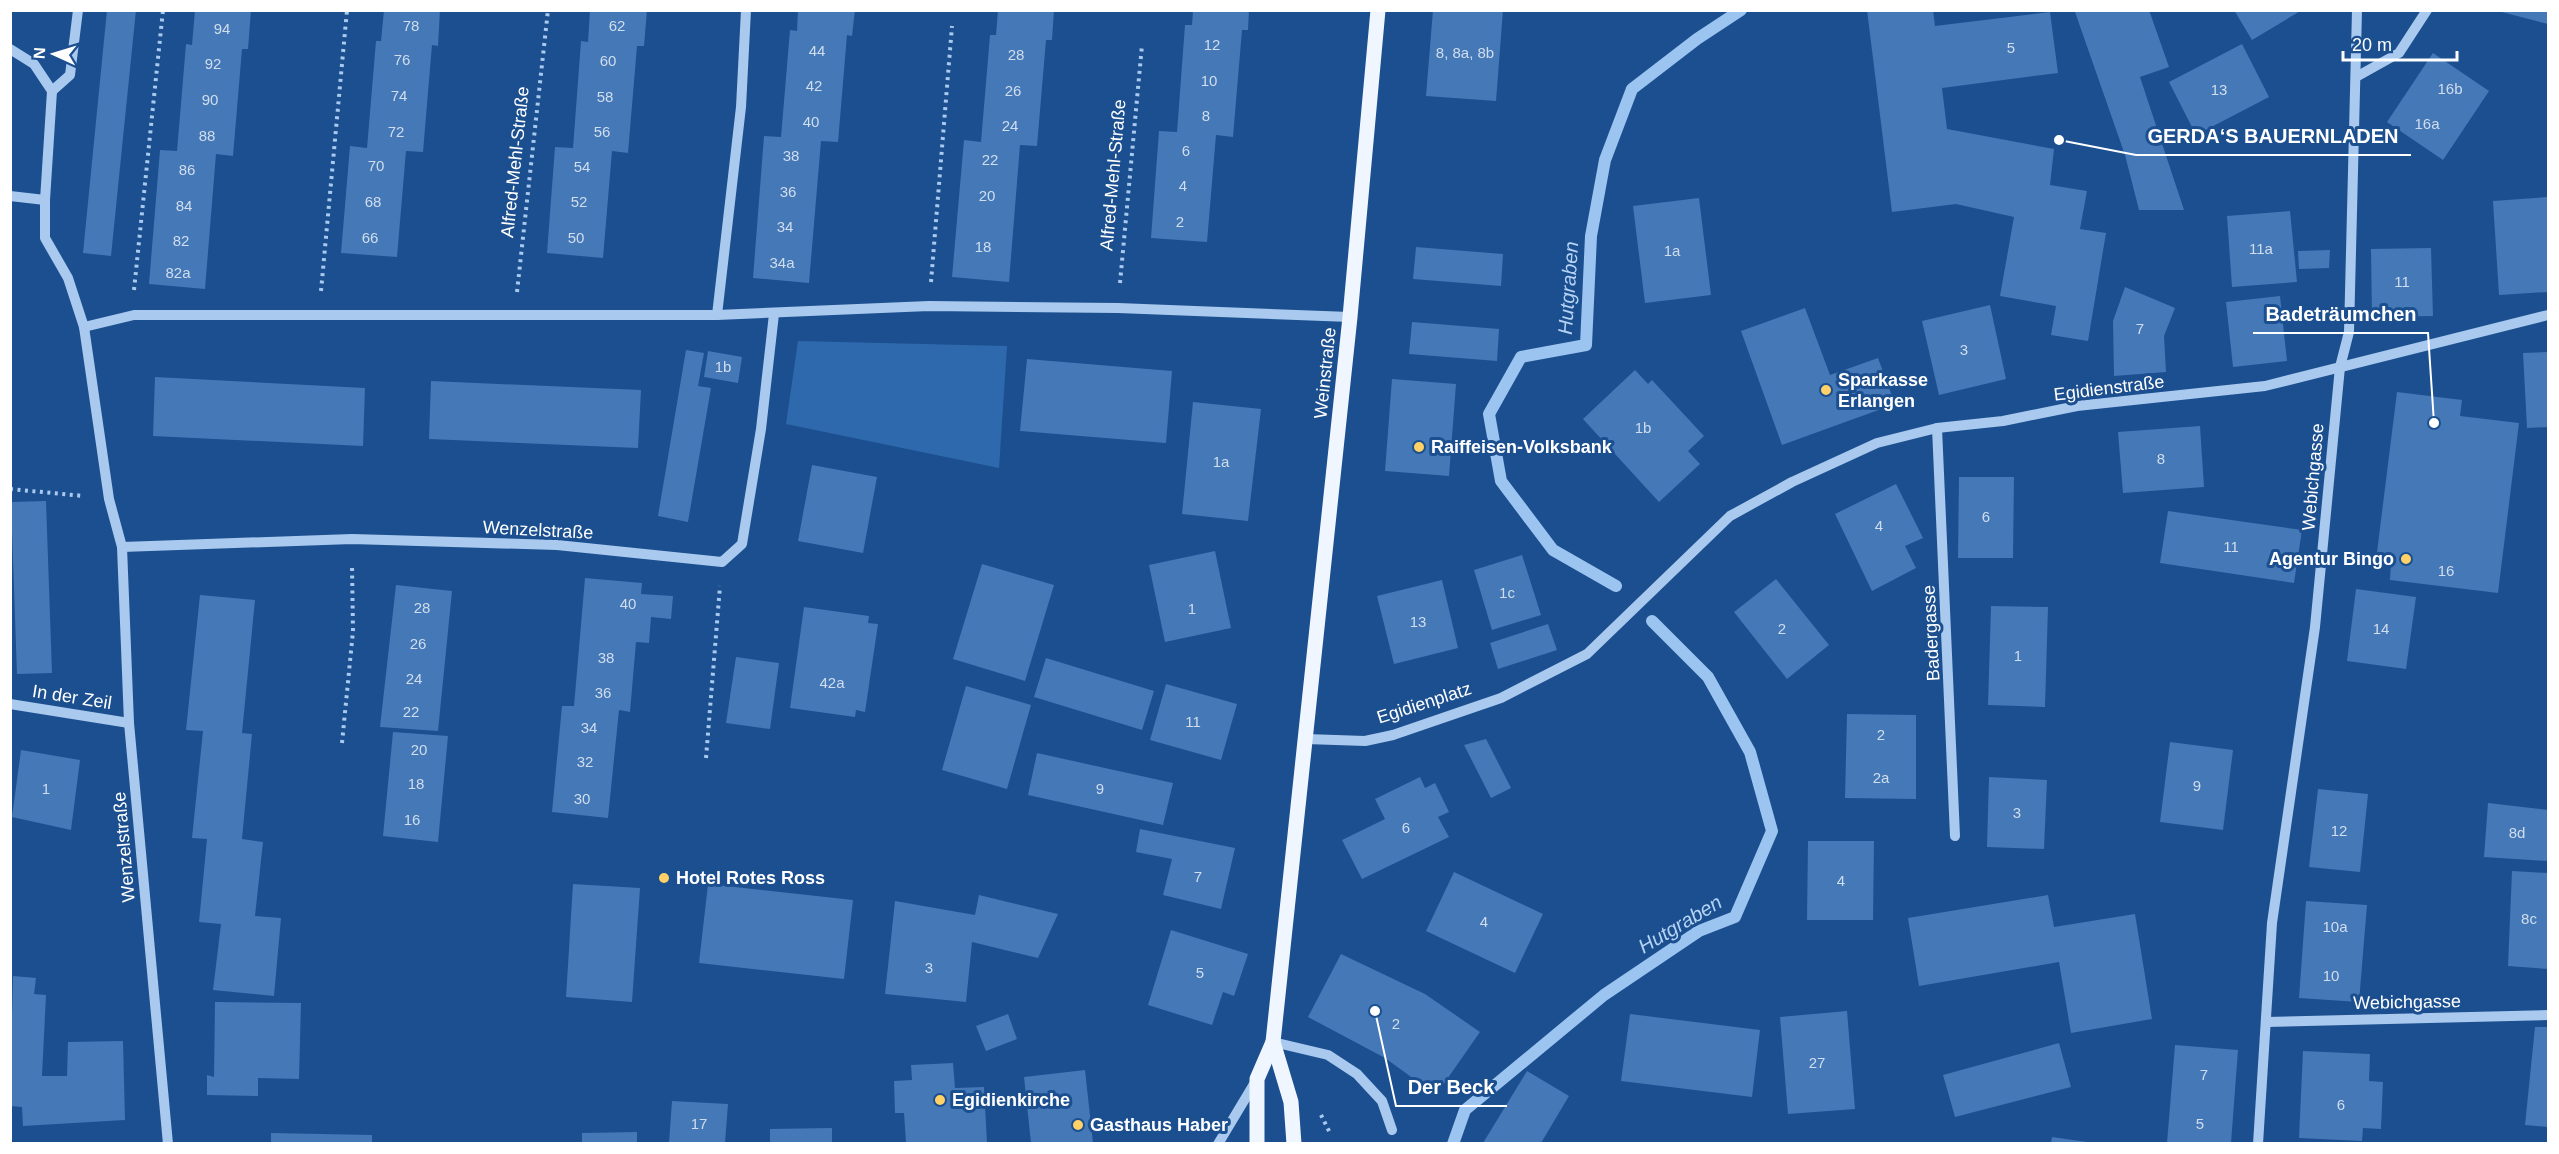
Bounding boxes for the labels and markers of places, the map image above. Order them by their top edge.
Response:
callout: GERDA‘S BAUERNLADEN [2136,117,2411,155]
callout: Badeträumchen [2253,295,2428,333]
place label: Sparkasse Erlangen [1838,370,1928,411]
marker: Sparkasse Erlangen [1819,383,1833,397]
place label: Raiffeisen-Volksbank [1431,437,1613,457]
marker: Raiffeisen-Volksbank [1412,440,1426,454]
place label: Agentur Bingo [2269,549,2394,569]
marker: Agentur Bingo [2399,552,2413,566]
place label: Hotel Rotes Ross [676,868,825,888]
marker: Hotel Rotes Ross [657,871,671,885]
callout: Der Beck [1396,1068,1507,1106]
place label: Egidienkirche [952,1090,1070,1110]
marker: Egidienkirche [933,1093,947,1107]
place label: Gasthaus Haber [1090,1115,1228,1135]
marker: Gasthaus Haber [1071,1118,1085,1132]

